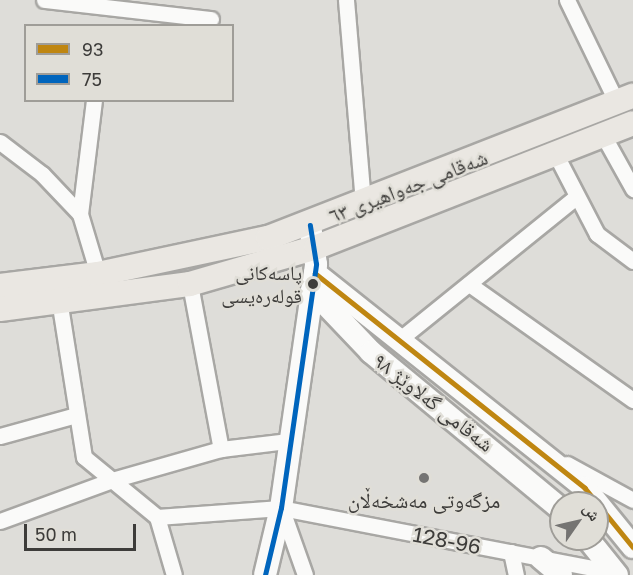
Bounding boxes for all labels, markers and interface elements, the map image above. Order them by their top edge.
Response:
legend [24,24,234,102]
text: 93 [82,38,103,60]
text: 75 [82,68,102,90]
street label: شەقامی جەواهیری ٦٣ [325,144,491,228]
place label: پاسەکانی قولەرەیسی [221,260,302,307]
marker: پاسەکانی قولەرەیسی [307,278,319,290]
street label: شەقامی گەلاوێژ ٩٨ [369,347,499,457]
marker: مزگەوتی مەشخەڵان [417,471,431,485]
place label: مزگەوتی مەشخەڵان [348,487,500,513]
north arrow [549,491,609,551]
text: ش [579,499,605,525]
scale bar [27,512,140,550]
street label: 128-96 [411,521,483,559]
text: 50 m [35,523,77,545]

